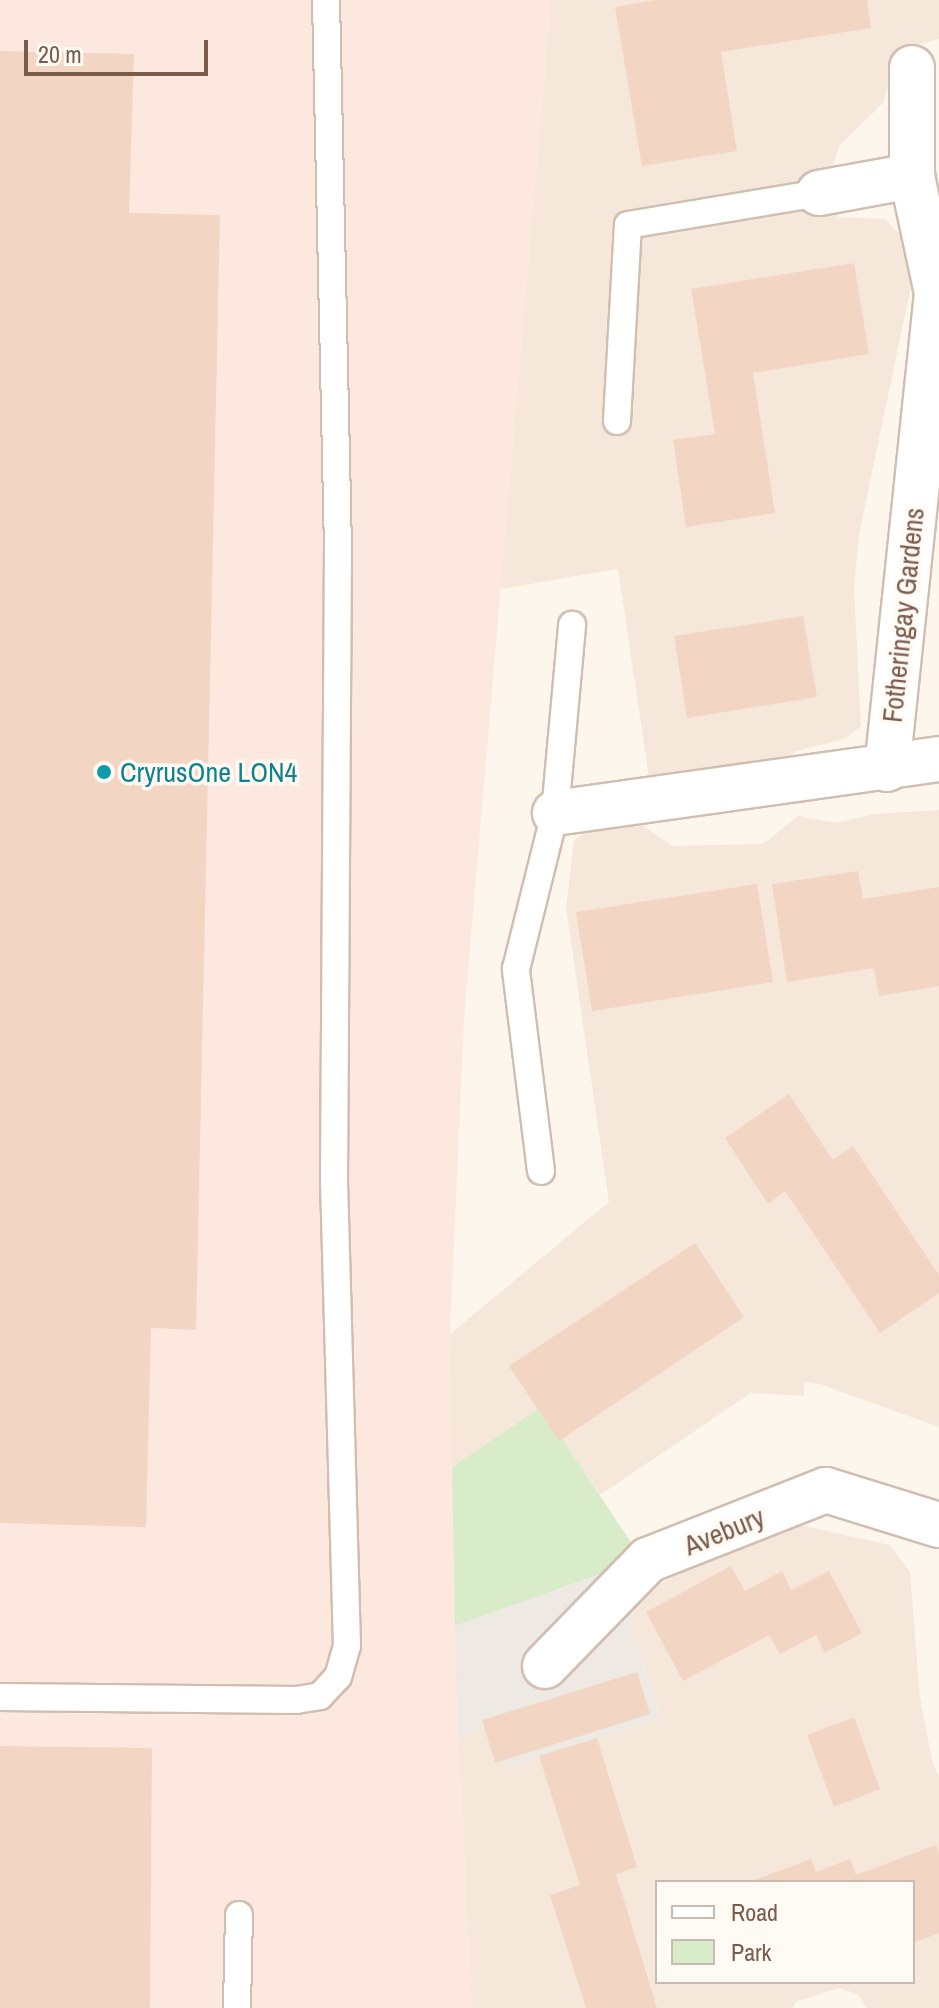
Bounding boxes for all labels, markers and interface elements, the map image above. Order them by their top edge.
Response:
scale bar [28,24,212,74]
text: 20 m [38,38,82,70]
street label: Fotheringay Gardens [875,506,931,724]
place label: CryrusOne LON4 [120,755,297,789]
marker: CryrusOne LON4 [95,763,113,781]
street label: Avebury [679,1500,769,1562]
legend [655,1880,915,1984]
text: Road [731,1896,778,1928]
text: Park [731,1936,771,1968]

